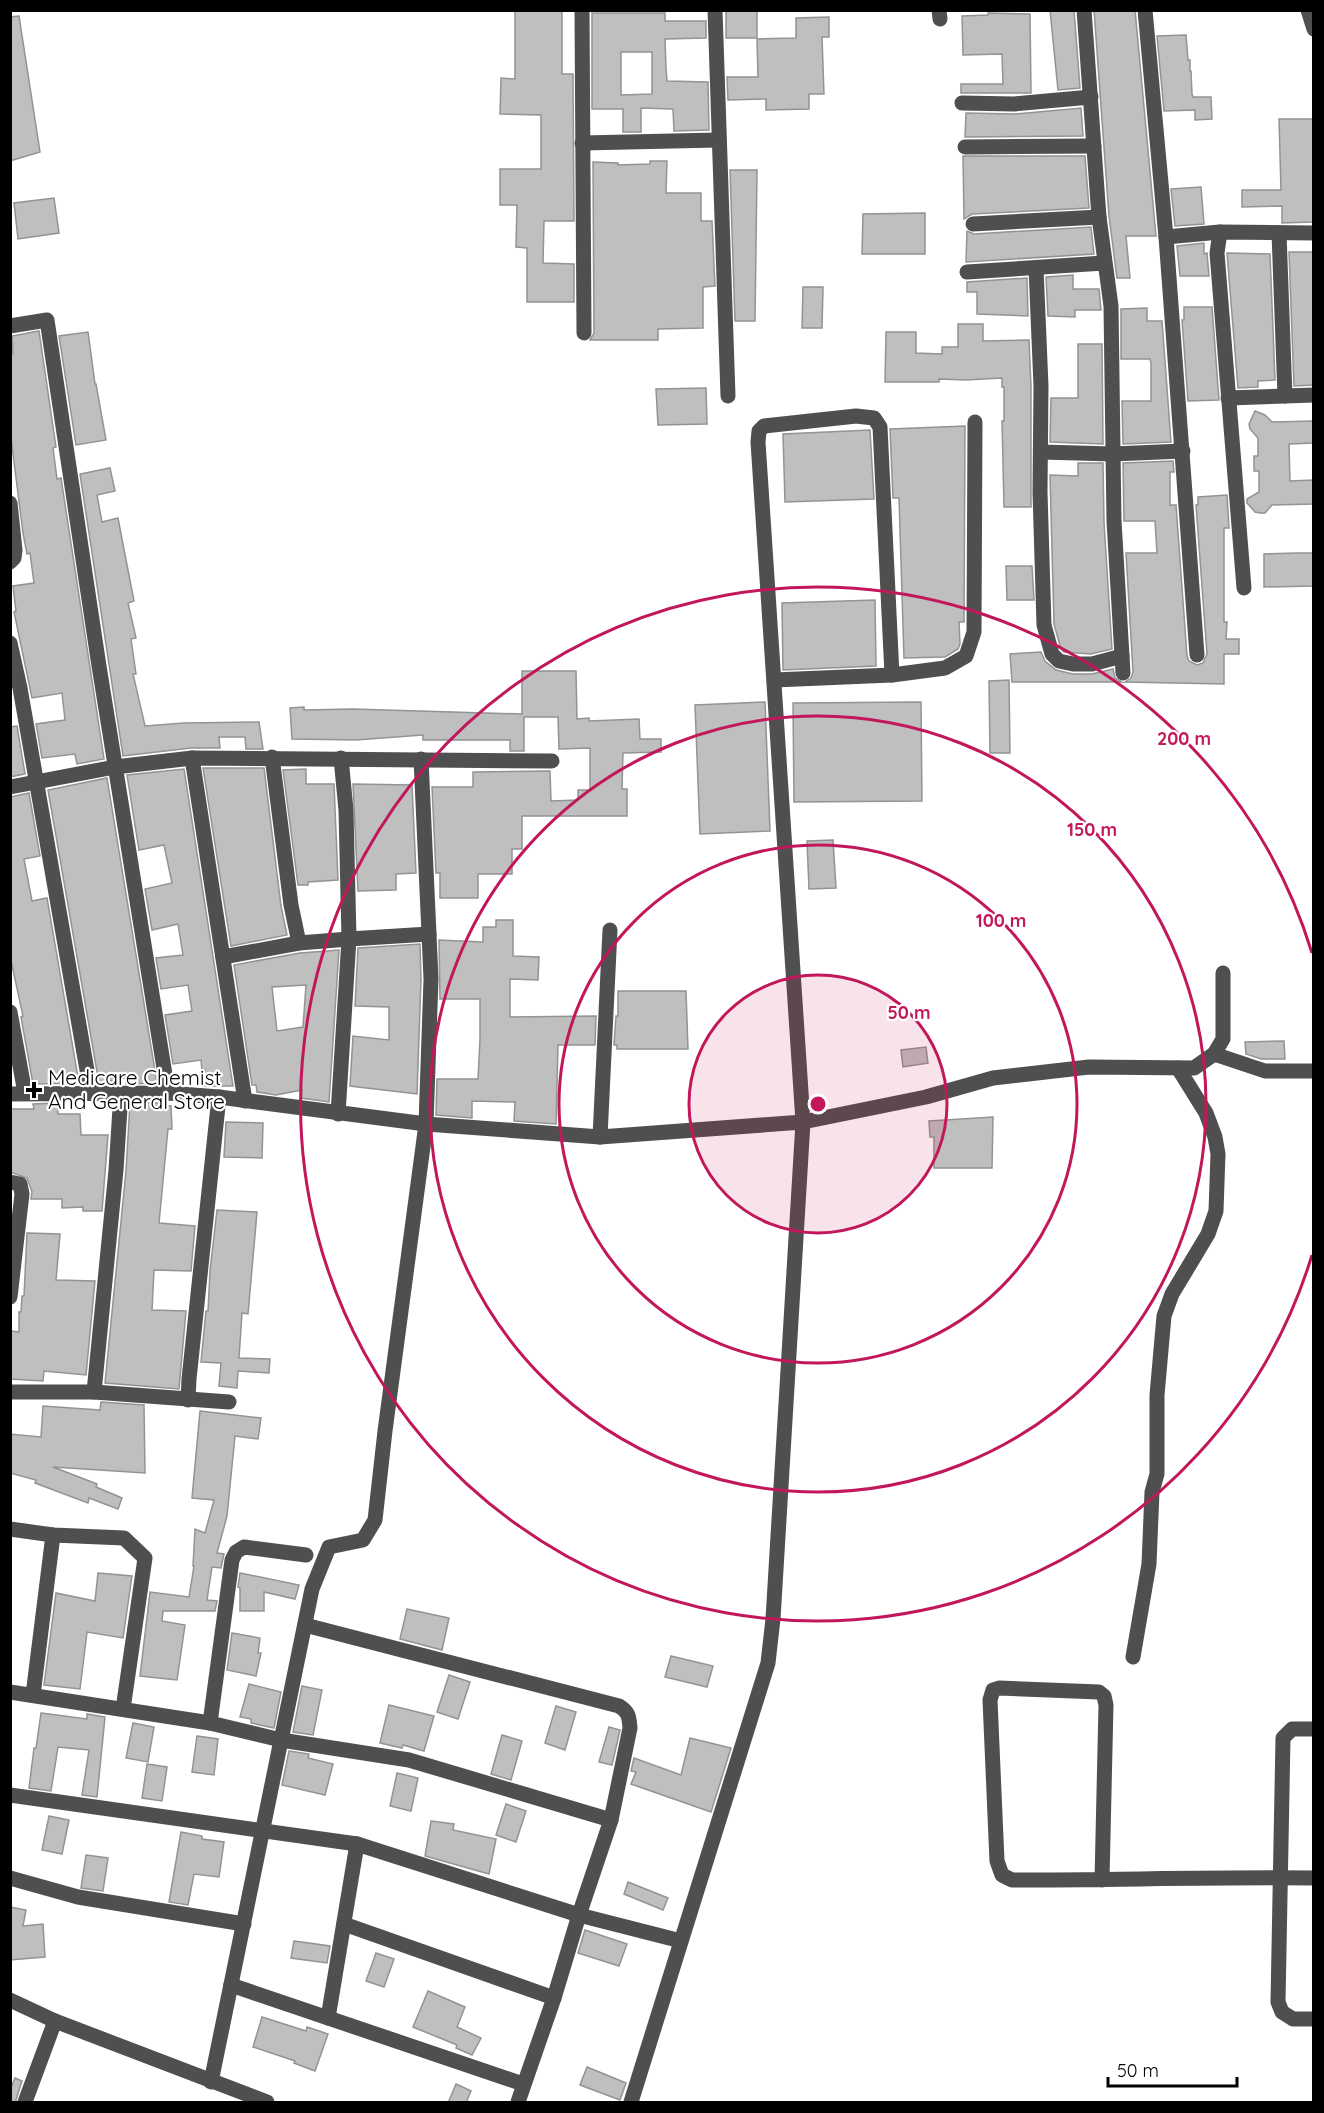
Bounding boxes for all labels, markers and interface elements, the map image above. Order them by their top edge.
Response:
text: 200 m [1157,727,1211,750]
text: 150 m [1067,818,1117,841]
text: 100 m [976,909,1026,932]
text: 50 m [887,1001,931,1024]
place label: Medicare Chemist And General Store [48,1064,225,1114]
marker: Medicare Chemist And General Store [25,1081,43,1099]
centre of rings [808,1094,828,1114]
scale bar [1108,2050,1237,2088]
text: 50 m [1117,2059,1159,2082]

